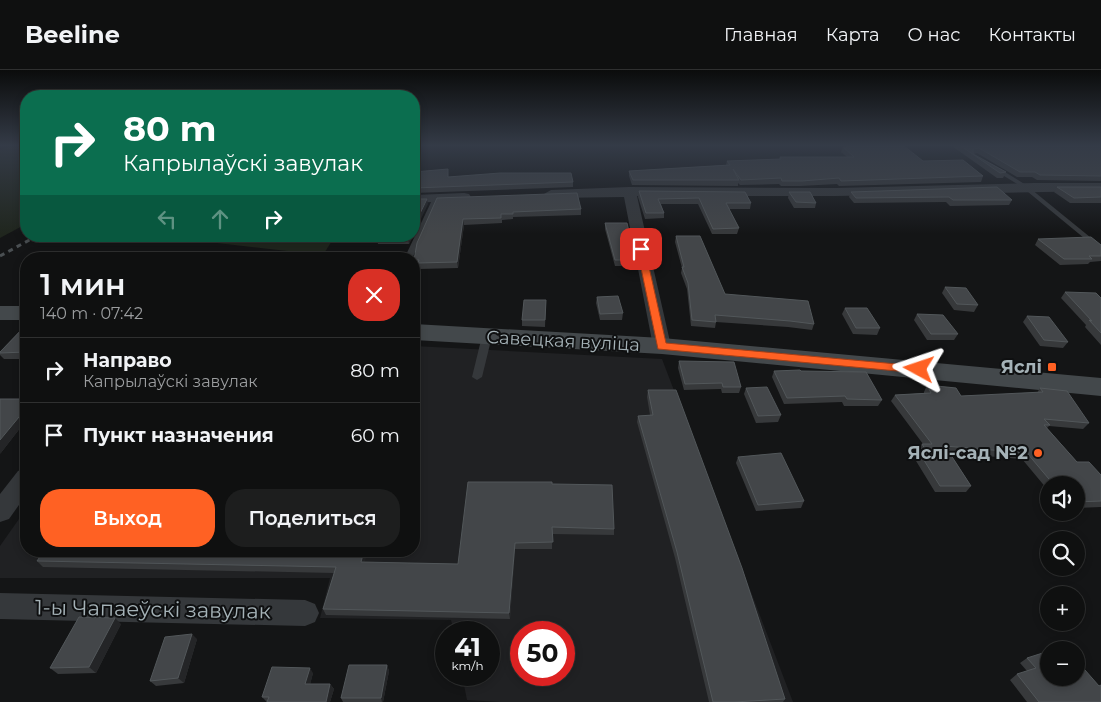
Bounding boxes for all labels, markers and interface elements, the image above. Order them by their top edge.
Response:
text: Beeline [25,20,120,49]
text: Главная [724,24,798,46]
text: Карта [826,24,880,46]
text: О нас [908,24,960,46]
text: Контакты [988,24,1076,46]
text: 80 m [123,107,217,150]
icon: right [40,110,105,175]
text: Капрылаўскі завулак [123,150,363,177]
icon: left [153,205,181,233]
icon: ahead [206,205,234,233]
icon: right [259,205,287,233]
pin [620,228,662,270]
icon: arrive [627,235,655,263]
text: 1 мин [40,266,126,303]
button: close [348,269,400,321]
text: 140 m · 07:42 [40,304,143,323]
street label: Савецкая вуліца [486,326,640,356]
position arrow [892,342,944,394]
text: Направо [83,349,172,372]
icon: right [40,356,68,384]
place label: Яслі [1001,356,1042,378]
text: 80 m [350,359,400,382]
marker: Яслі [1046,361,1058,373]
text: Капрылаўскі завулак [83,372,258,391]
icon: arrive [40,421,68,449]
text: Пункт назначения [83,424,274,447]
text: 60 m [351,424,400,447]
place label: Яслі-сад №2 [908,442,1028,464]
marker: Яслі-сад №2 [1032,447,1044,459]
map controls [1040,476,1085,686]
button: sound [1040,476,1085,521]
button: Выход [40,489,215,547]
button: Поделиться [225,489,400,547]
button: search [1040,531,1085,576]
button: + [1040,586,1085,631]
street label: 1-ы Чапаеўскі завулак [35,594,271,624]
speed limit sign: 50 [510,621,575,686]
text: 41 [454,632,481,662]
button: − [1040,641,1085,686]
text: km/h [451,658,484,673]

